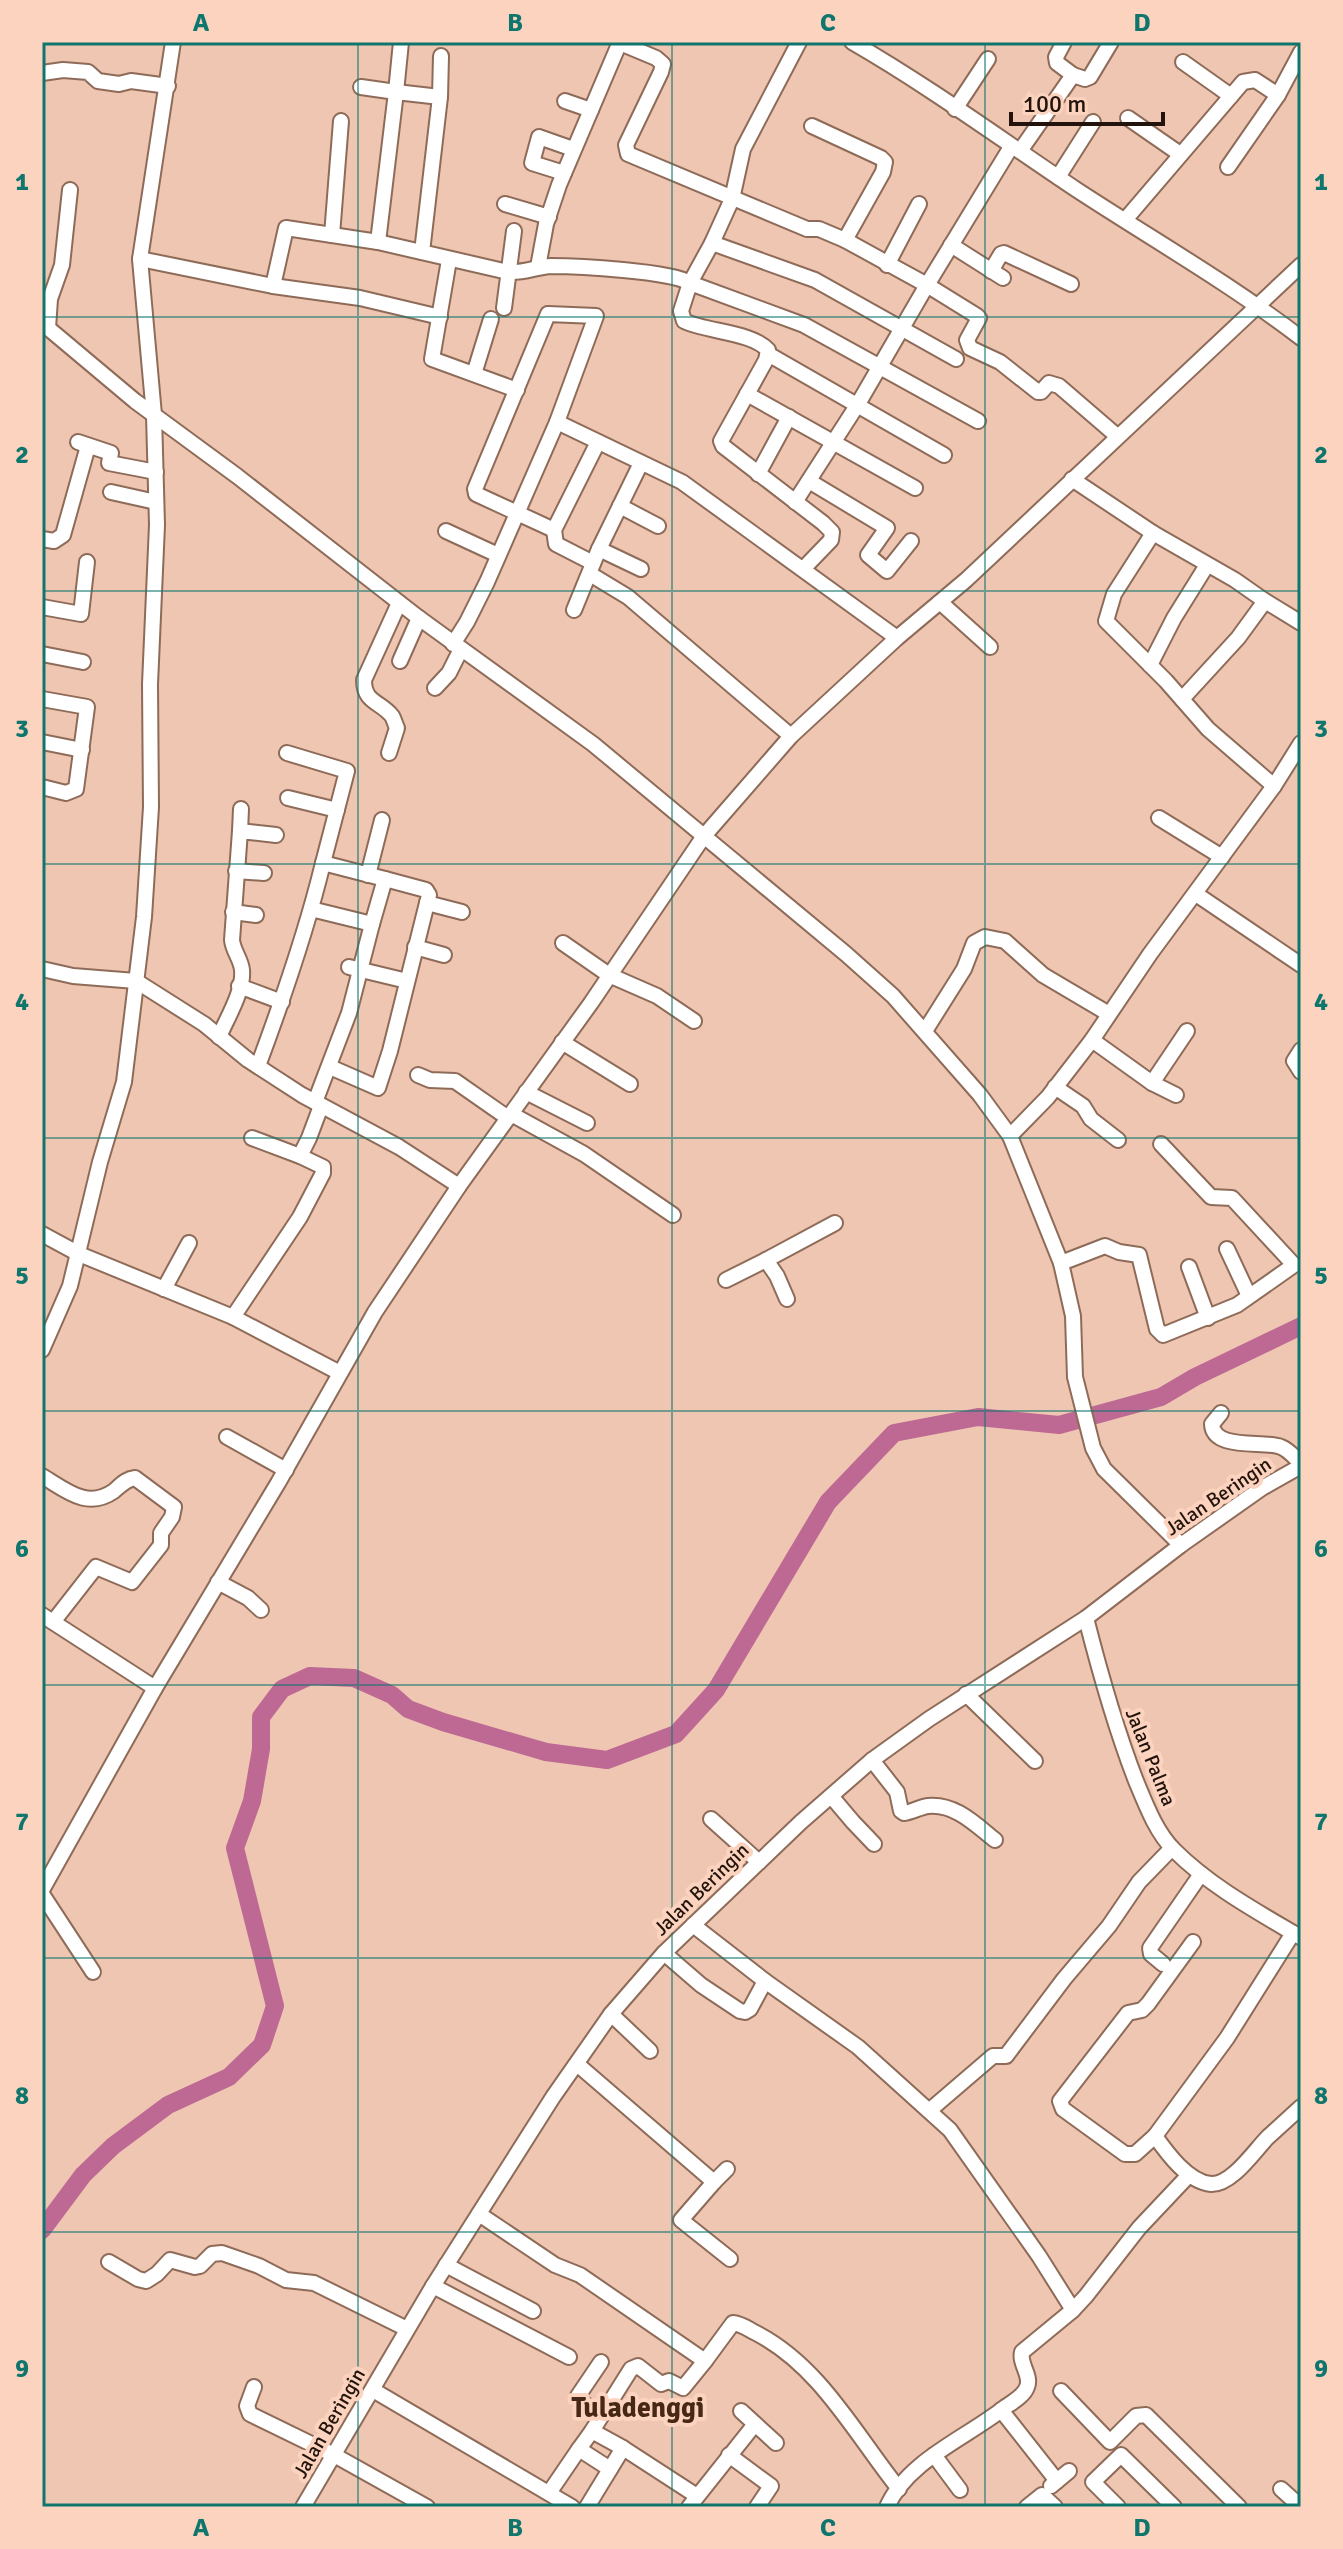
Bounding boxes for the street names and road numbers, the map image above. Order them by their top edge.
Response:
street label: Jalan Beringin [1160,1452,1276,1541]
street label: Jalan Palma [1120,1705,1181,1810]
street label: Jalan Beringin [648,1838,754,1941]
street label: Jalan Beringin [288,2364,371,2483]

